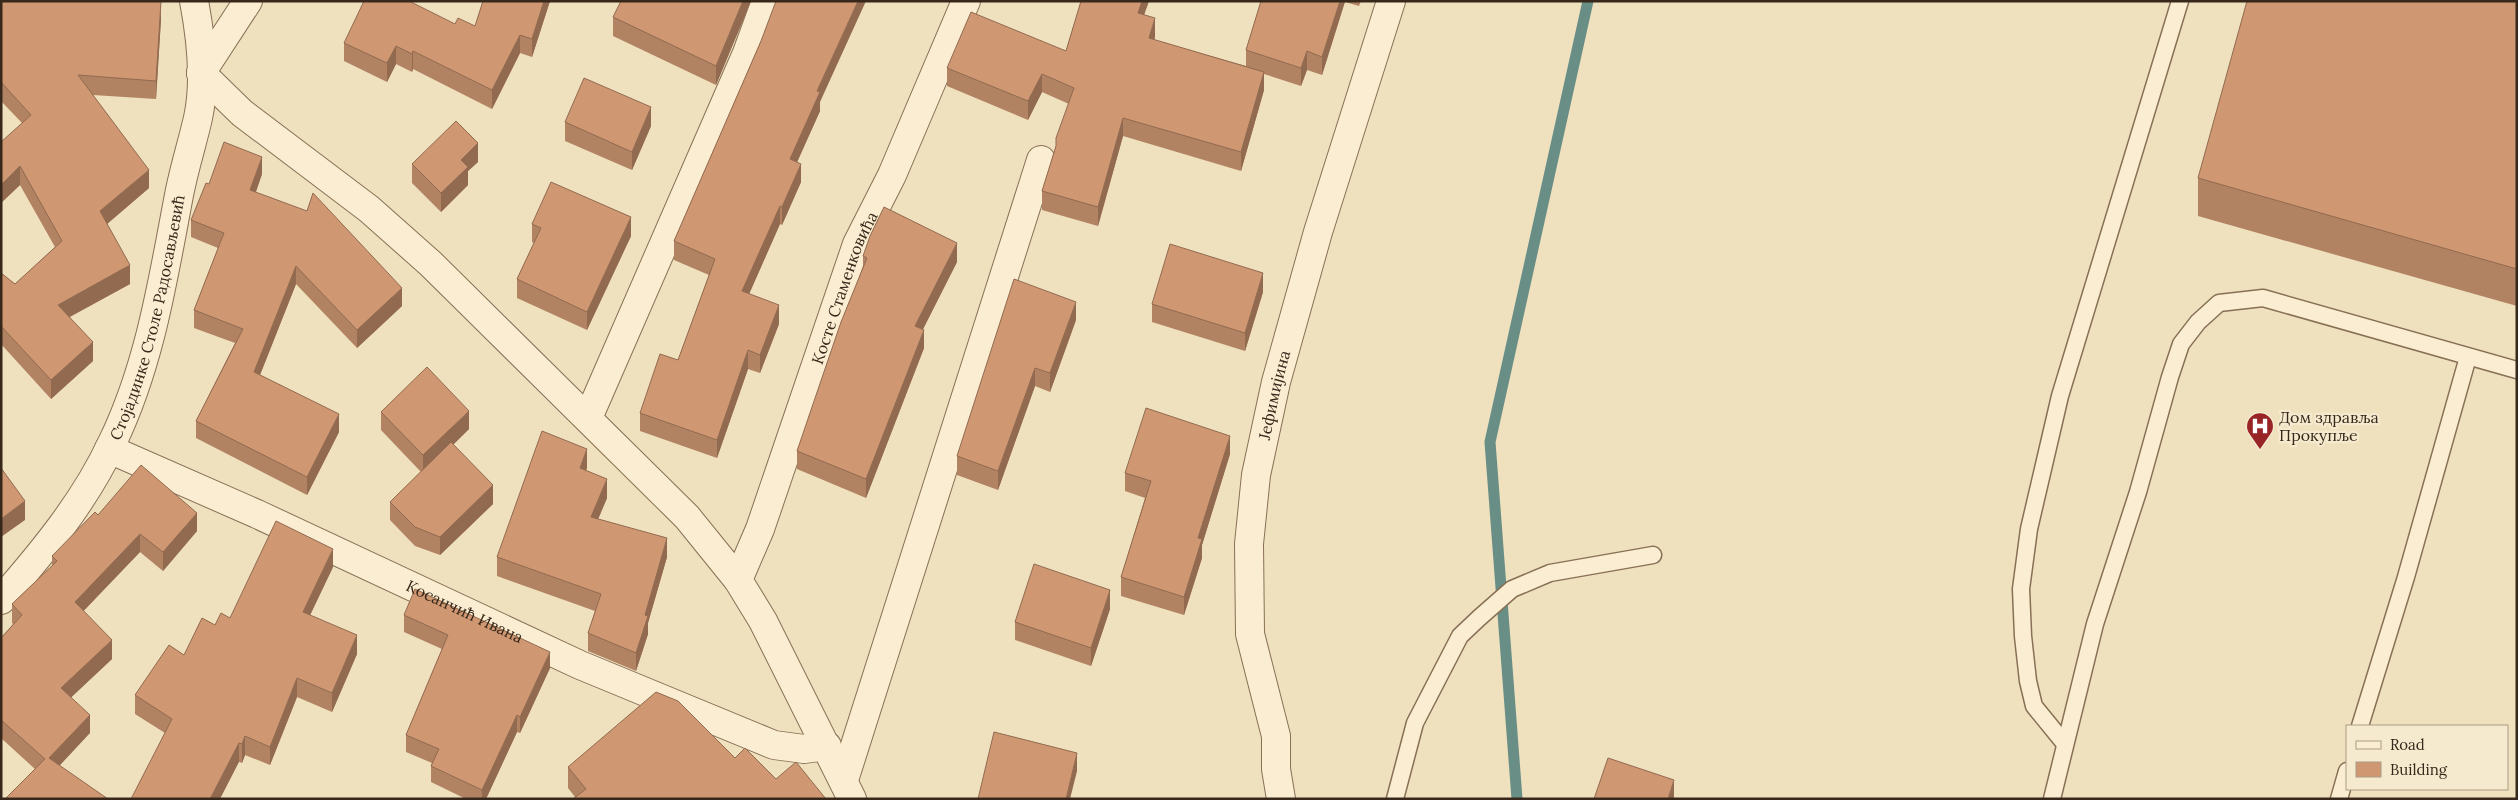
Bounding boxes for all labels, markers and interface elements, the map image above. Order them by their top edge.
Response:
street label: Стојадинке Столе Радосављевић [105,193,189,443]
street label: Косте Стаменковића [807,208,882,367]
street label: Јефимијина [1254,348,1294,443]
place label: Дом здравља Прокупље [2279,407,2379,445]
hospital icon: Дом здравља Прокупље [2245,411,2275,450]
street label: Косанчић Ивана [403,575,526,647]
legend [2346,725,2508,790]
text: Road [2390,735,2425,754]
text: Building [2390,760,2448,779]

